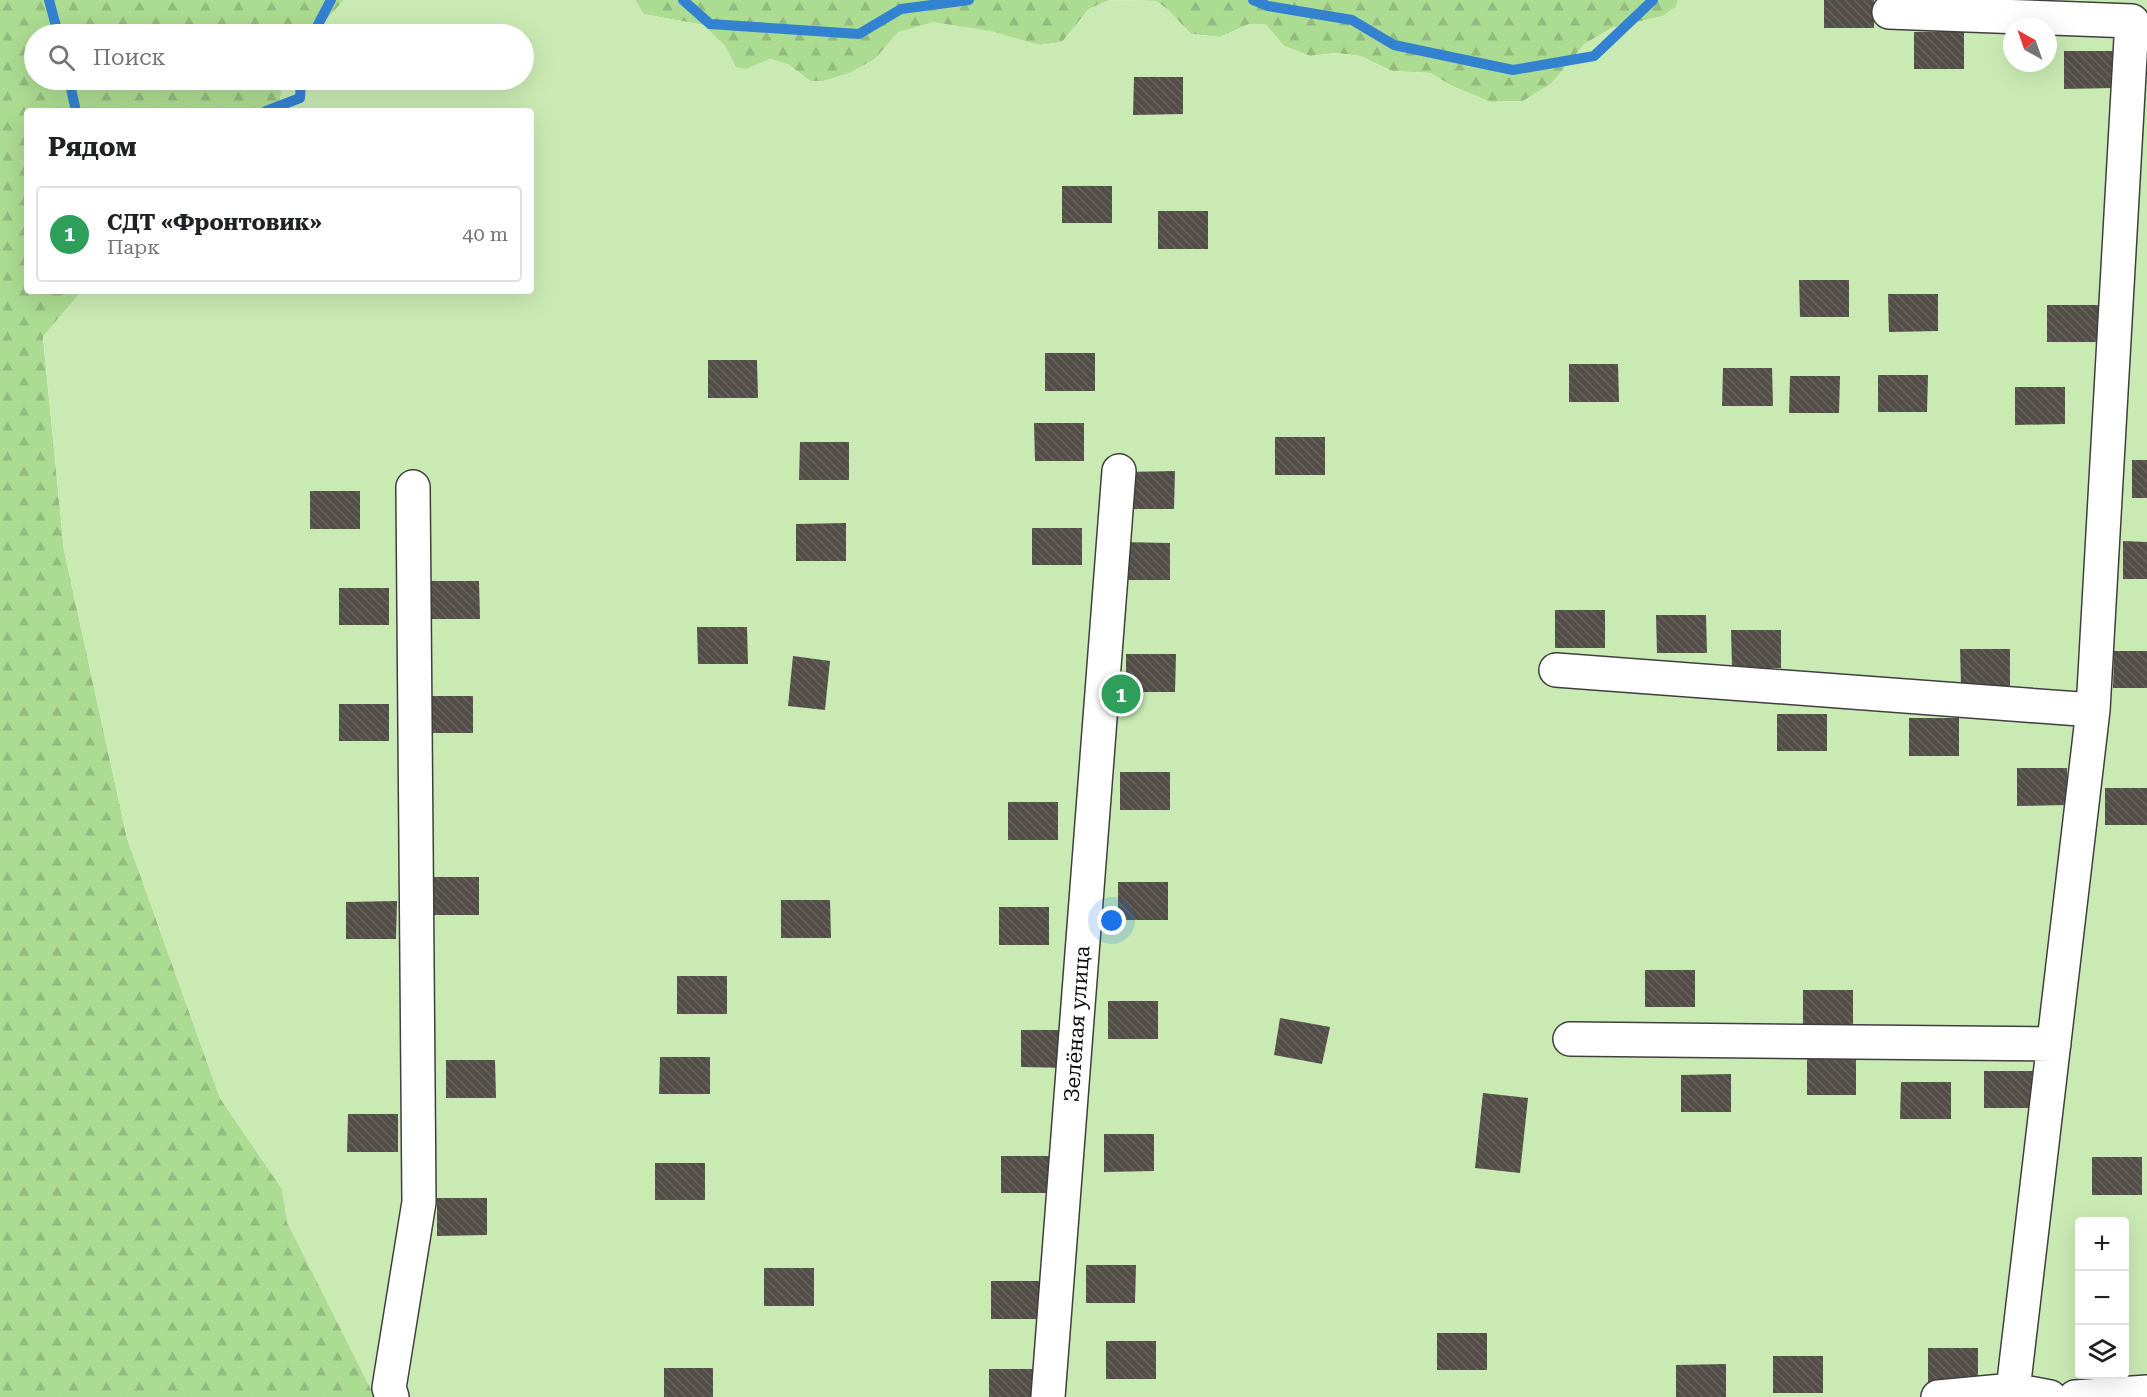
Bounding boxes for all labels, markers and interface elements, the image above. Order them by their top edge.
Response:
north arrow [2003,18,2057,72]
search box [24,24,534,90]
icon: search [45,41,78,74]
text: Поиск [93,45,165,70]
text: Рядом [48,132,137,162]
text: СДТ «Фронтовик» [107,210,322,235]
text: 1 [64,222,75,246]
text: 40 m [462,222,508,246]
text: Парк [107,235,160,259]
pin: 1 [1102,672,1140,716]
your location [1097,906,1126,935]
street label: Зелёная улица [1060,944,1094,1103]
map controls [2075,1217,2129,1379]
button: + [2075,1217,2129,1271]
button: − [2075,1271,2129,1325]
button: layers [2075,1325,2129,1379]

